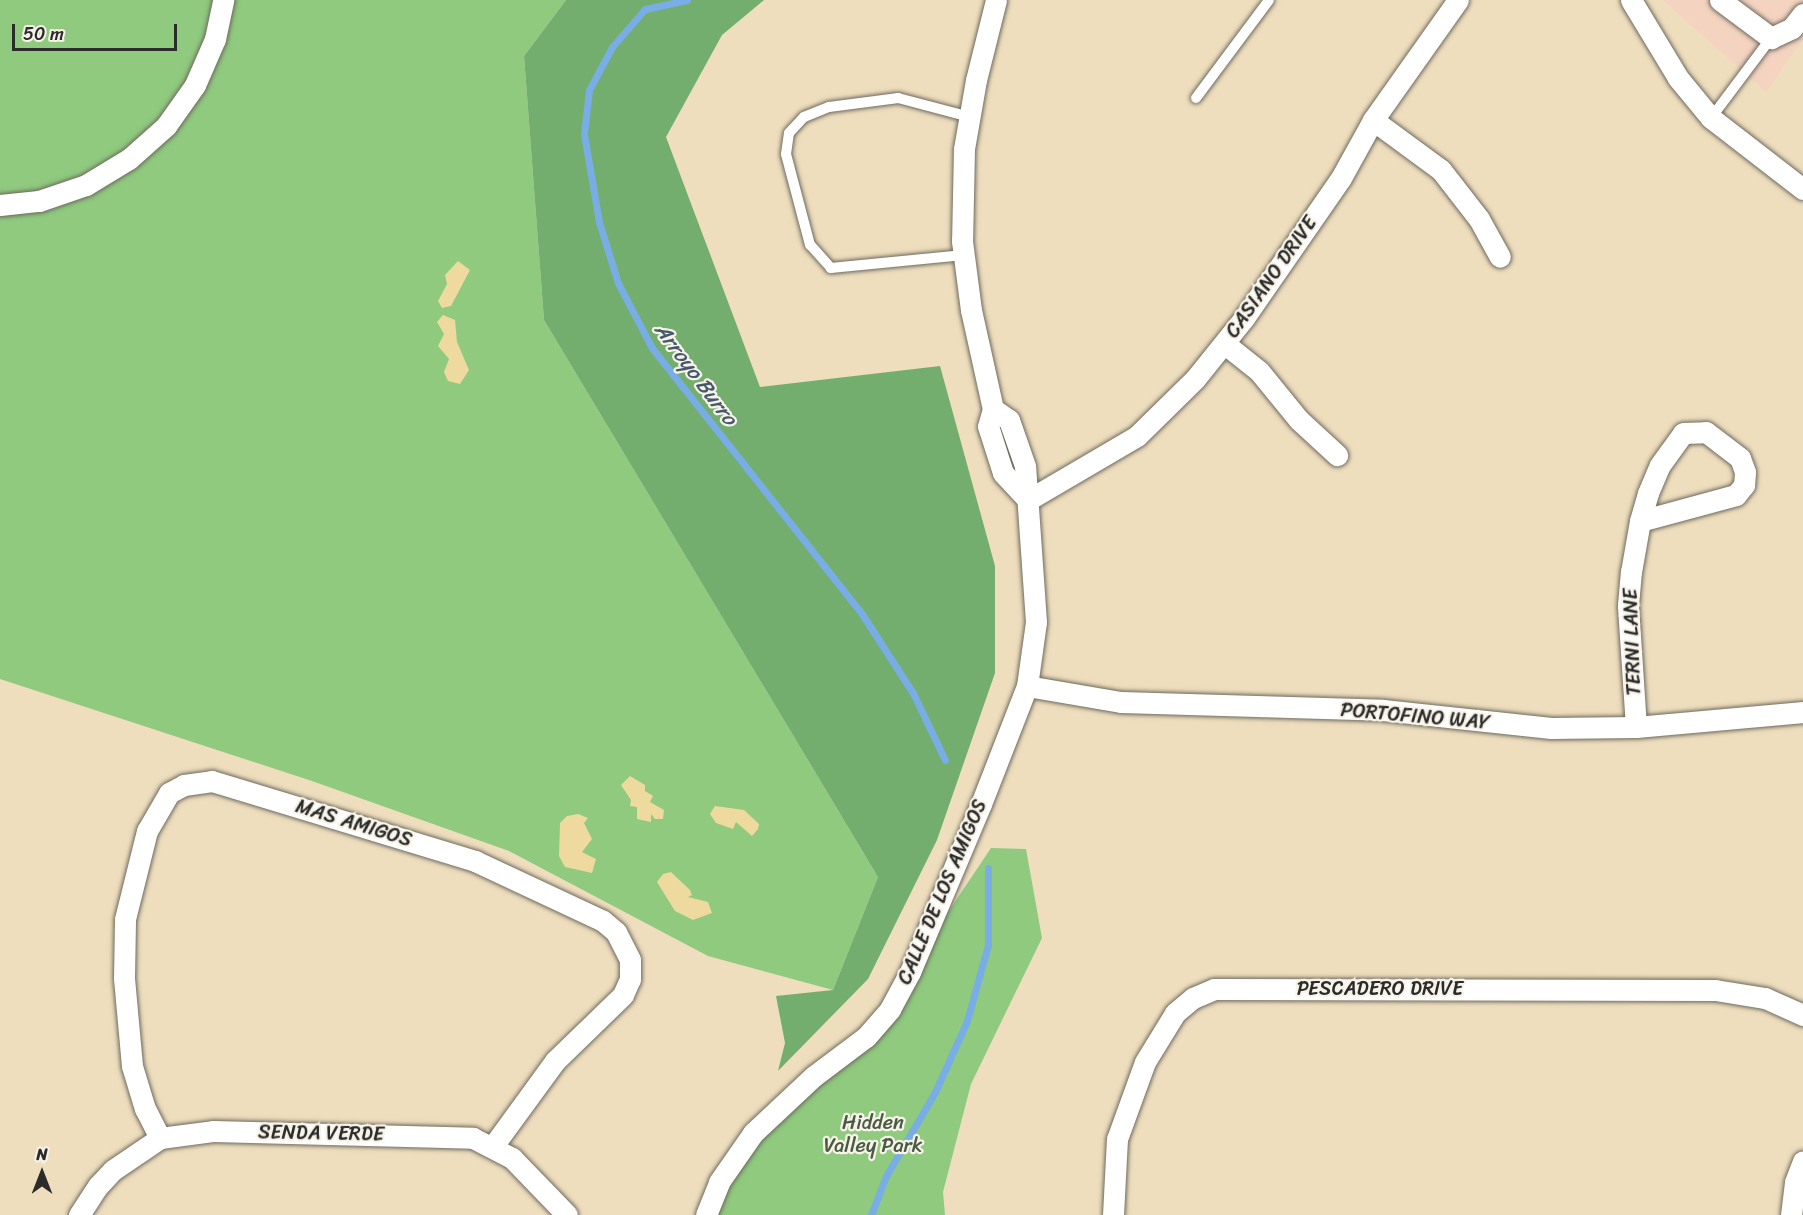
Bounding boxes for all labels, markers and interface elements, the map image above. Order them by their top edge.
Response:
scale bar [15,12,180,50]
text: 50 m [23,18,64,50]
street label: CASIANO DRIVE [1220,211,1322,343]
water label: Arroyo Burro [650,318,742,430]
street label: TERNI LANE [1618,588,1646,696]
street label: PORTOFINO WAY [1341,698,1489,734]
street label: MAS AMIGOS [294,794,414,852]
street label: CALLE DE LOS AMIGOS [892,795,992,989]
street label: PESCADERO DRIVE [1296,976,1464,1000]
park label: Hidden Valley Park [824,1110,922,1157]
street label: SENDA VERDE [258,1120,384,1146]
text: N [36,1140,48,1169]
north arrow [12,1143,72,1203]

